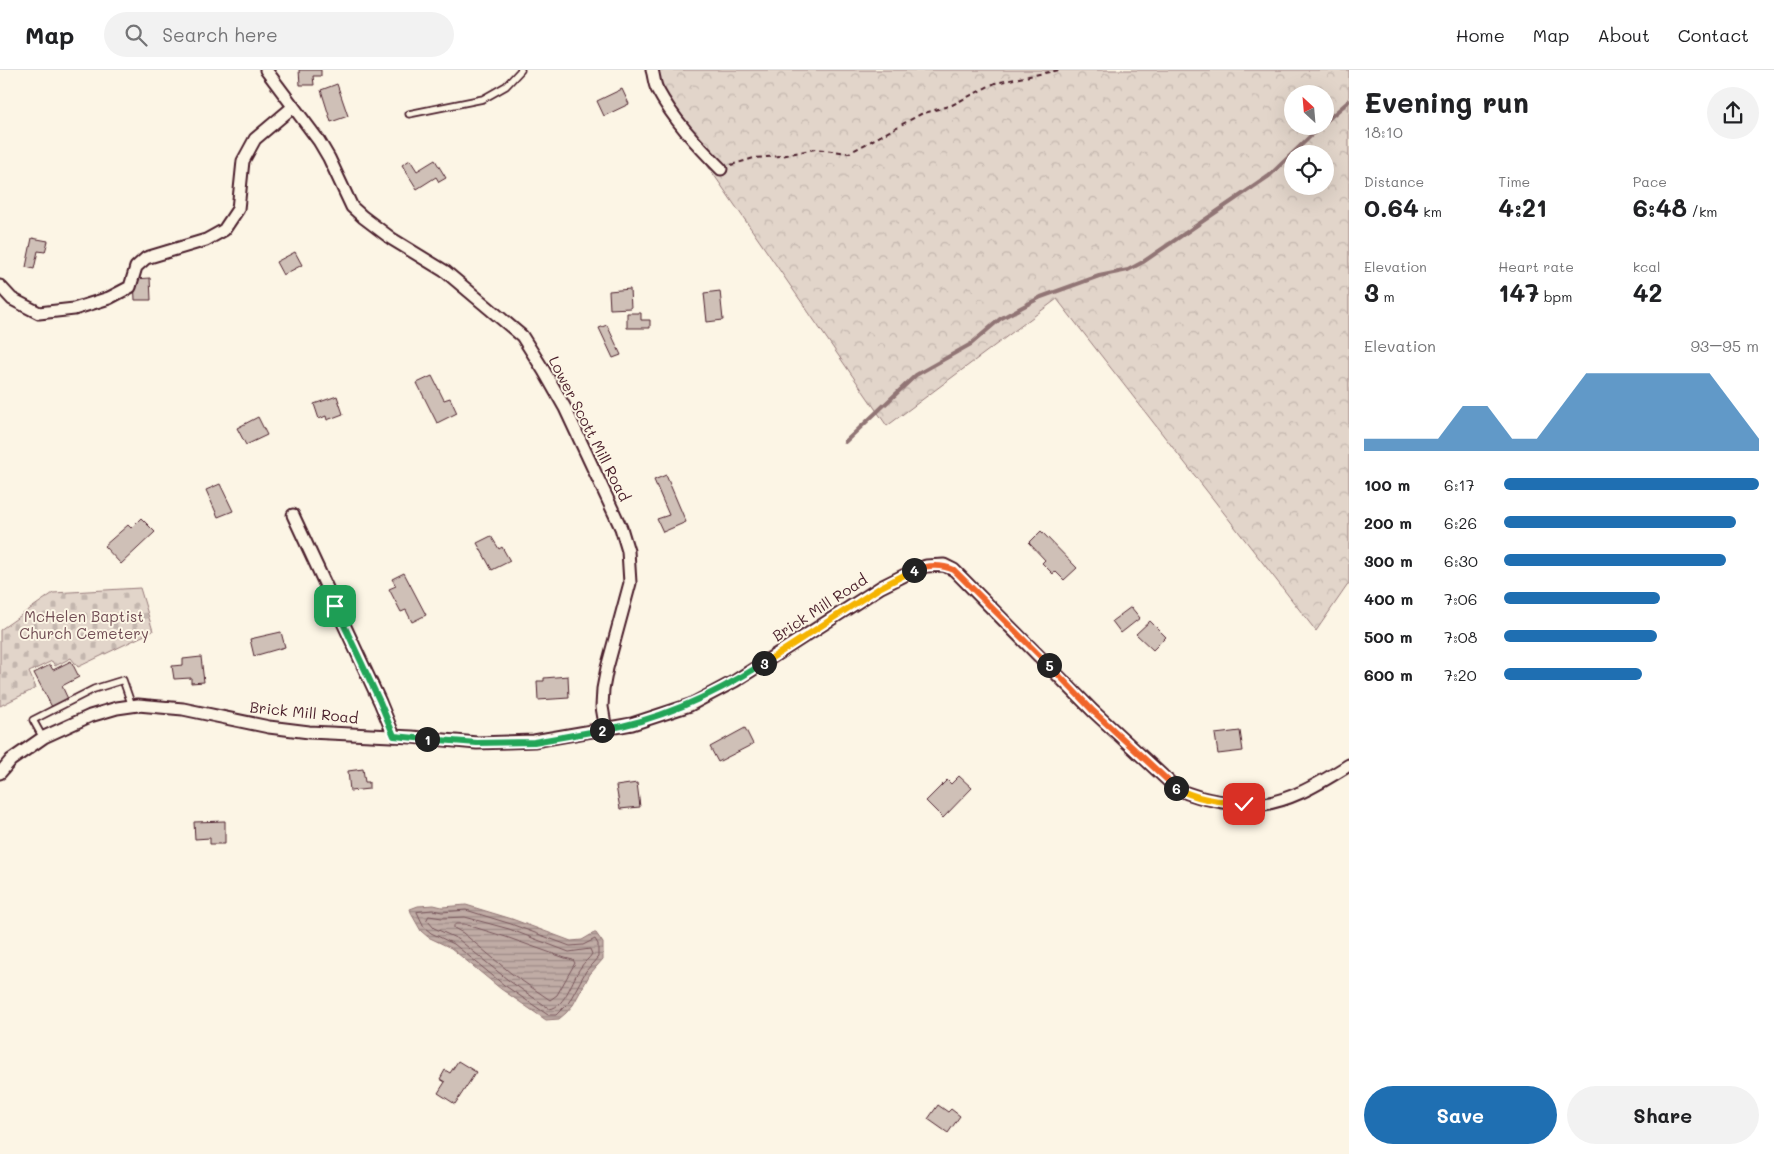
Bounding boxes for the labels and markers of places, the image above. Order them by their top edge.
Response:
pin: 4 [902,558,926,582]
pin [314,585,356,627]
pin: 3 [752,650,776,676]
pin: 5 [1036,652,1062,678]
pin: 2 [590,718,614,742]
pin: 1 [414,726,440,752]
pin: 6 [1164,776,1188,800]
pin [1223,783,1265,825]

